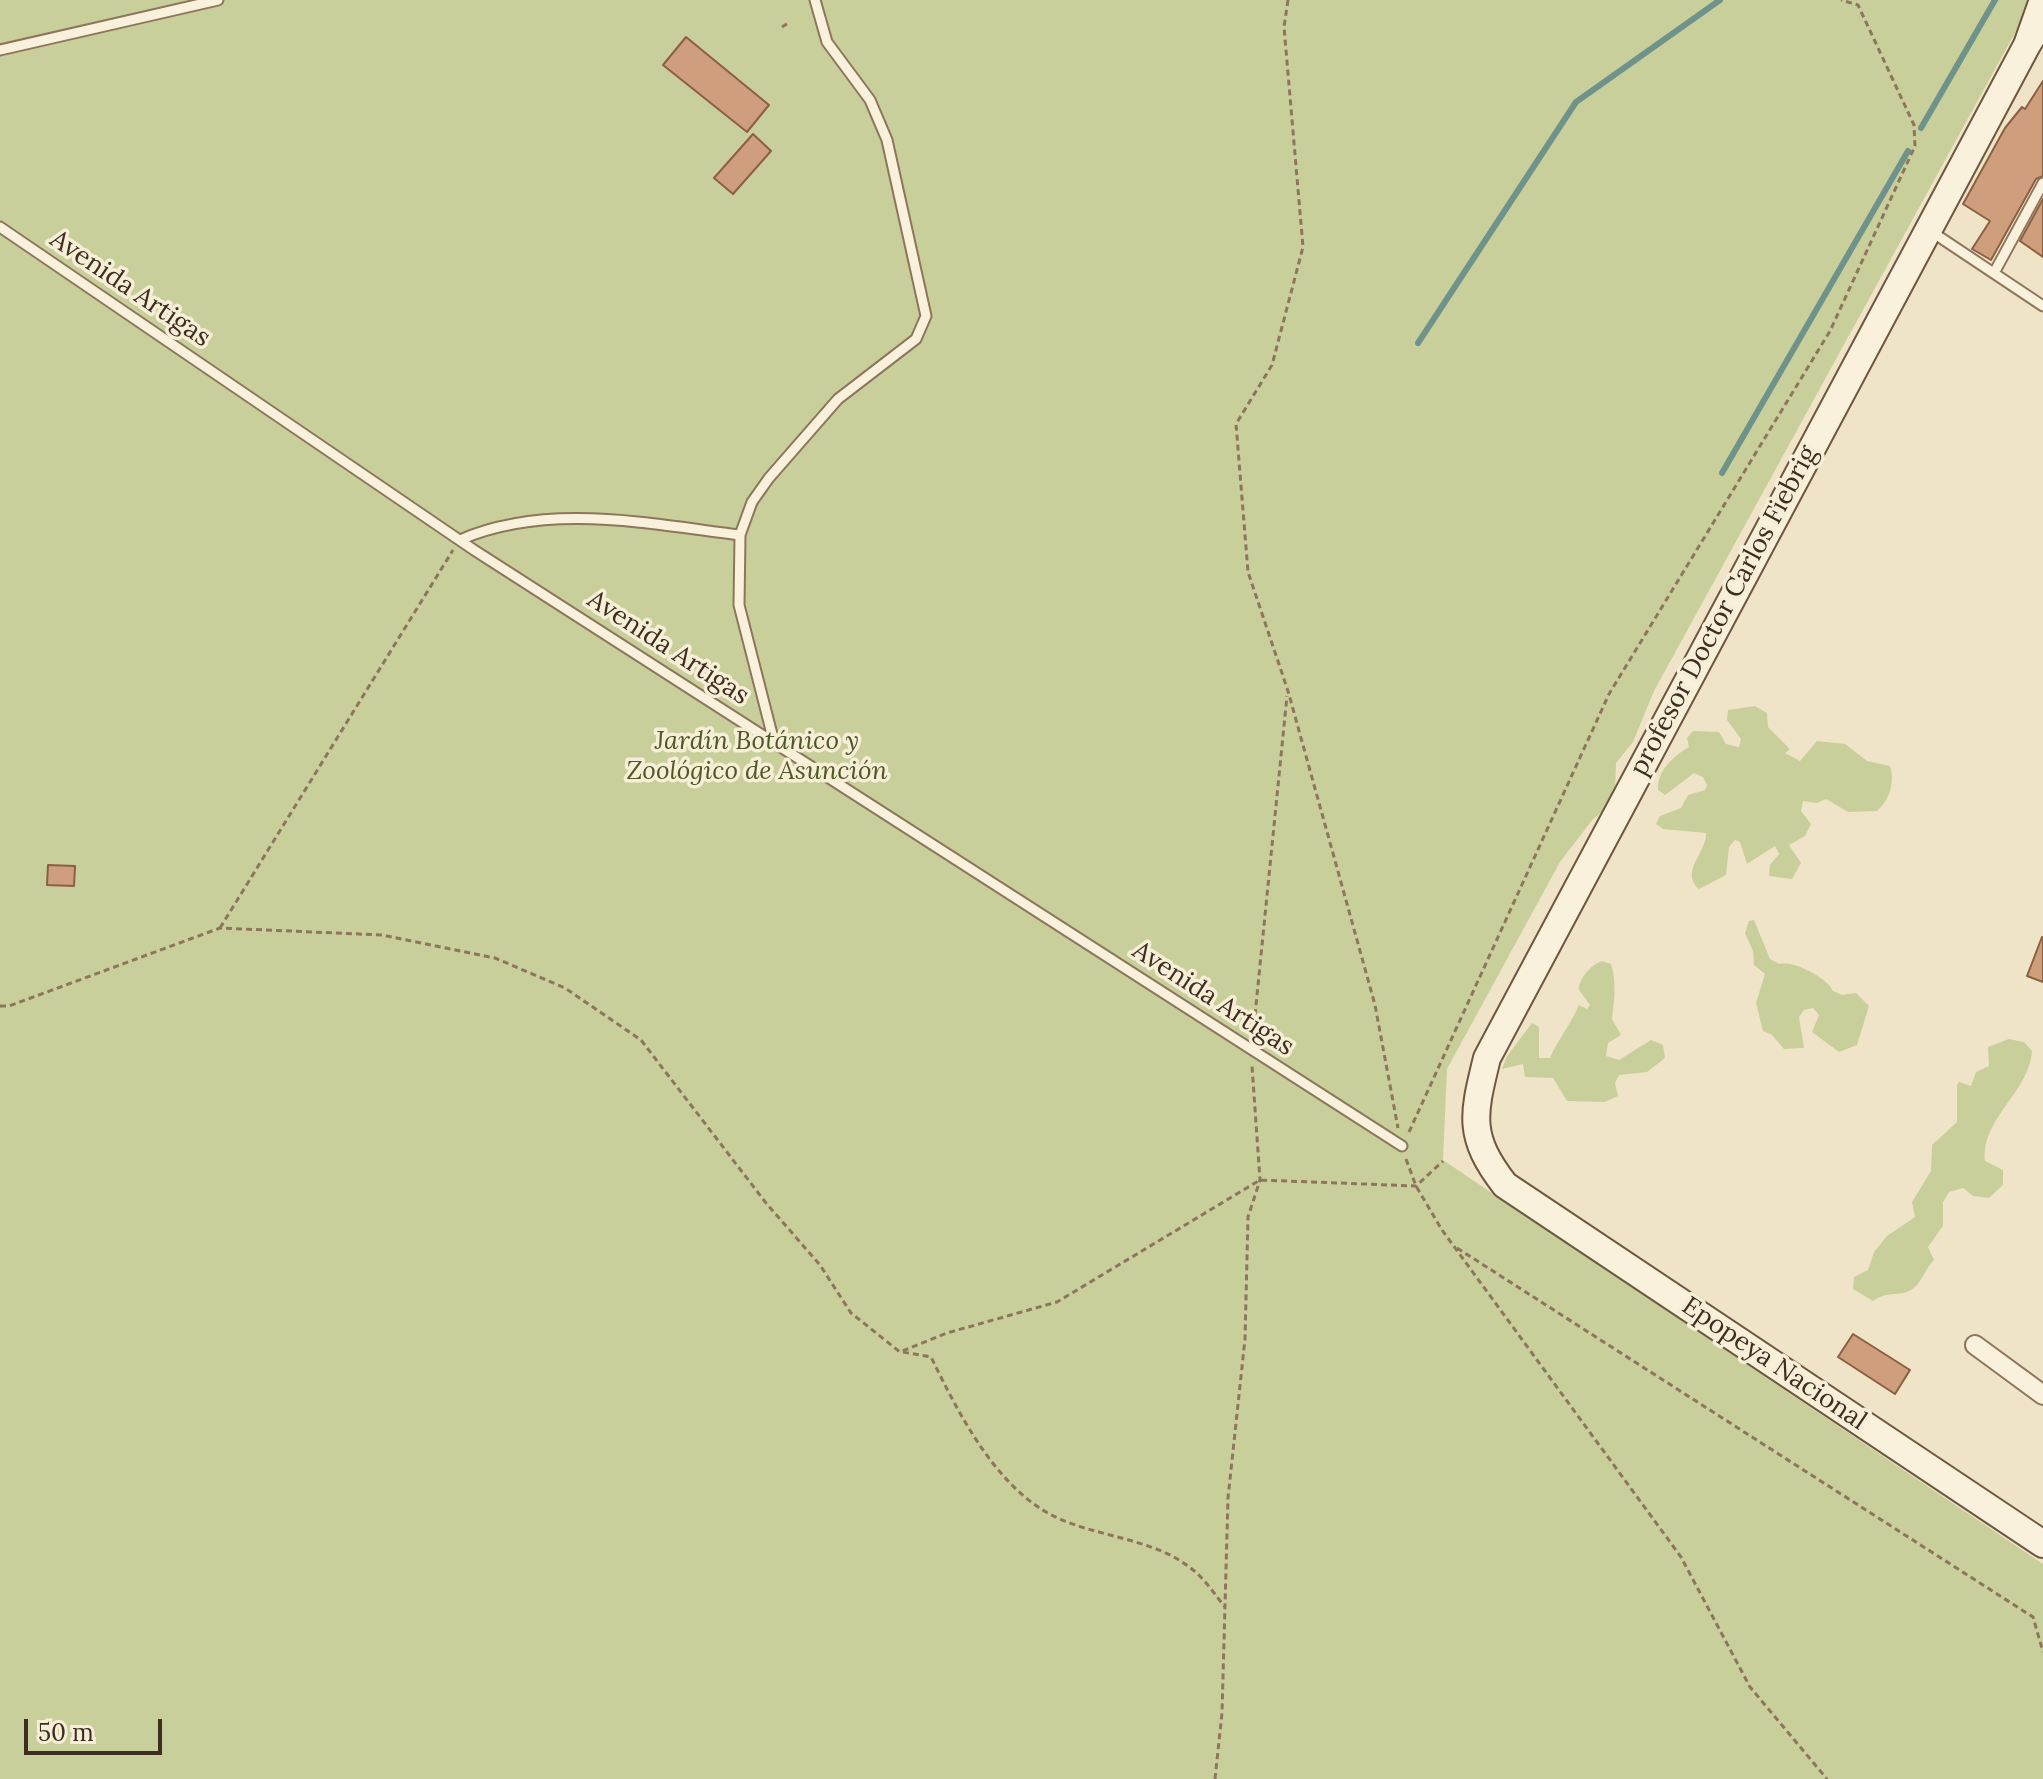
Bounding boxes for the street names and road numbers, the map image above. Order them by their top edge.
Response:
street label: Avenida Artigas [44,224,216,354]
street label: profesor Doctor Carlos Fiebrig [1624,441,1824,781]
street label: Avenida Artigas [581,584,755,712]
street label: Avenida Artigas [1126,935,1300,1063]
street label: Epopeya Nacional [1676,1291,1872,1437]

